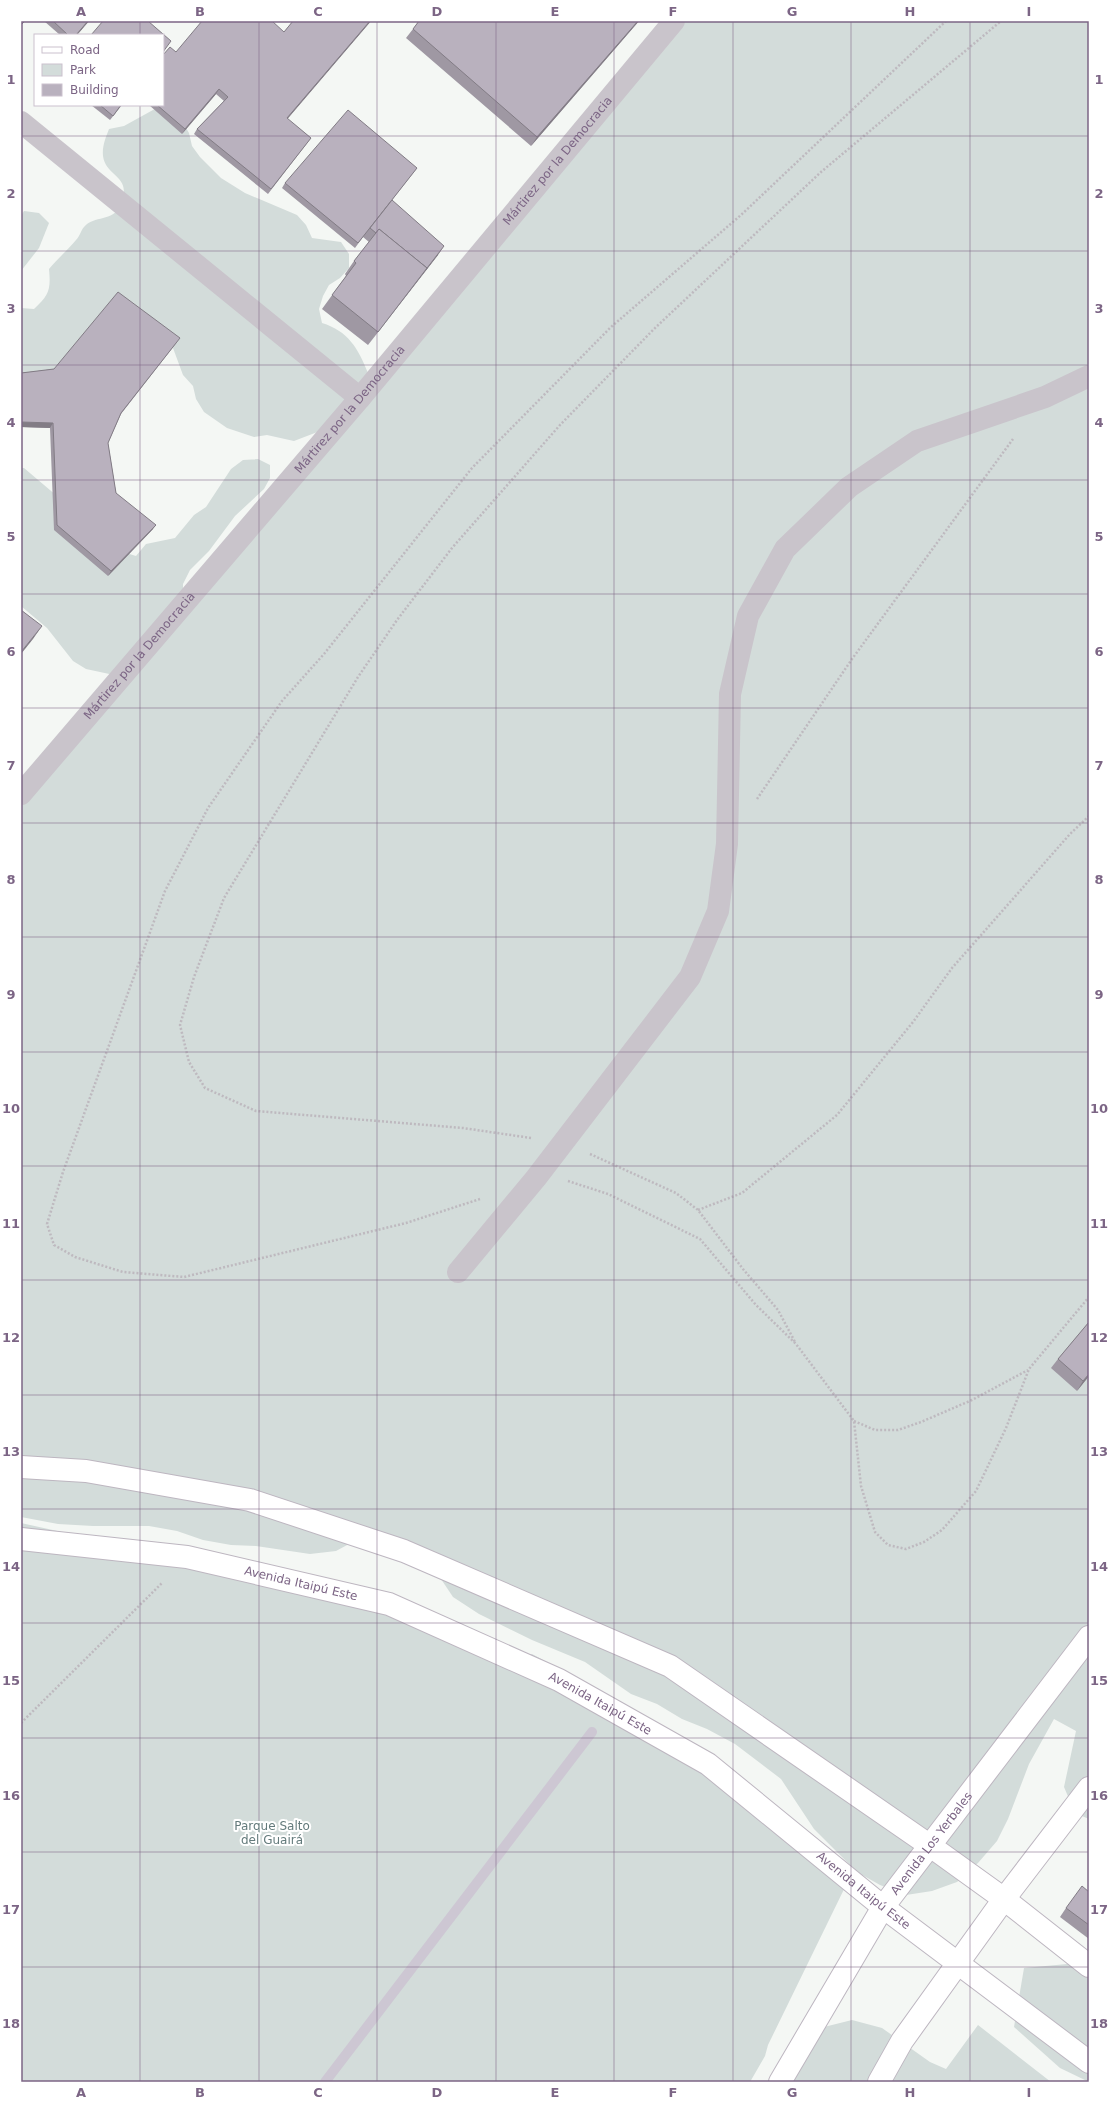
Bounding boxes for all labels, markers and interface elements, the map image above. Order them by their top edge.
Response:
text: A [76,4,86,19]
text: B [195,4,205,19]
text: C [313,4,323,19]
text: D [432,4,443,19]
text: E [551,4,559,19]
text: F [669,4,677,19]
text: G [787,4,797,19]
text: H [905,4,915,19]
text: I [1027,4,1031,19]
legend [34,34,164,106]
text: Road [70,43,100,57]
text: Park [70,63,96,77]
text: 1 [6,72,16,87]
text: 1 [1094,72,1104,87]
text: Building [70,83,119,97]
street label: Mártirez por la Democracia [500,94,615,228]
text: 2 [6,186,16,201]
text: 2 [1094,186,1104,201]
text: 3 [6,301,16,316]
text: 3 [1094,301,1104,316]
street label: Mártirez por la Democracia [292,343,408,476]
text: 4 [6,415,16,430]
text: 4 [1094,415,1104,430]
text: 5 [6,529,16,544]
text: 5 [1094,529,1104,544]
street label: Mártirez por la Democracia [81,589,198,722]
text: 6 [6,644,16,659]
text: 6 [1094,644,1104,659]
text: 7 [6,758,16,773]
text: 7 [1094,758,1104,773]
text: 8 [6,872,16,887]
text: 8 [1094,872,1104,887]
text: 9 [6,987,16,1002]
text: 9 [1094,987,1104,1002]
text: 10 [2,1101,20,1116]
text: 10 [1090,1101,1108,1116]
text: 11 [2,1216,20,1231]
text: 11 [1090,1216,1108,1231]
text: 12 [2,1330,20,1345]
text: 12 [1090,1330,1108,1345]
text: 13 [2,1444,20,1459]
text: 13 [1090,1444,1108,1459]
text: 14 [2,1559,20,1574]
text: 14 [1090,1559,1108,1574]
street label: Avenida Itaipú Este [243,1564,359,1603]
street label: Avenida Itaipú Este [547,1669,654,1738]
text: 15 [2,1673,20,1688]
text: 15 [1090,1673,1108,1688]
text: 16 [2,1788,20,1803]
text: 16 [1090,1788,1108,1803]
street label: Avenida Los Yerbales [888,1789,975,1898]
park label: Parque Salto del Guairá [234,1819,310,1847]
street label: Avenida Itaipú Este [814,1849,913,1932]
text: 17 [2,1902,20,1917]
text: 17 [1090,1902,1108,1917]
text: 18 [2,2016,20,2031]
text: 18 [1090,2016,1108,2031]
text: A [76,2085,86,2100]
text: B [195,2085,205,2100]
text: C [313,2085,323,2100]
text: D [432,2085,443,2100]
text: E [551,2085,559,2100]
text: F [669,2085,677,2100]
text: G [787,2085,797,2100]
text: H [905,2085,915,2100]
text: I [1027,2085,1031,2100]

